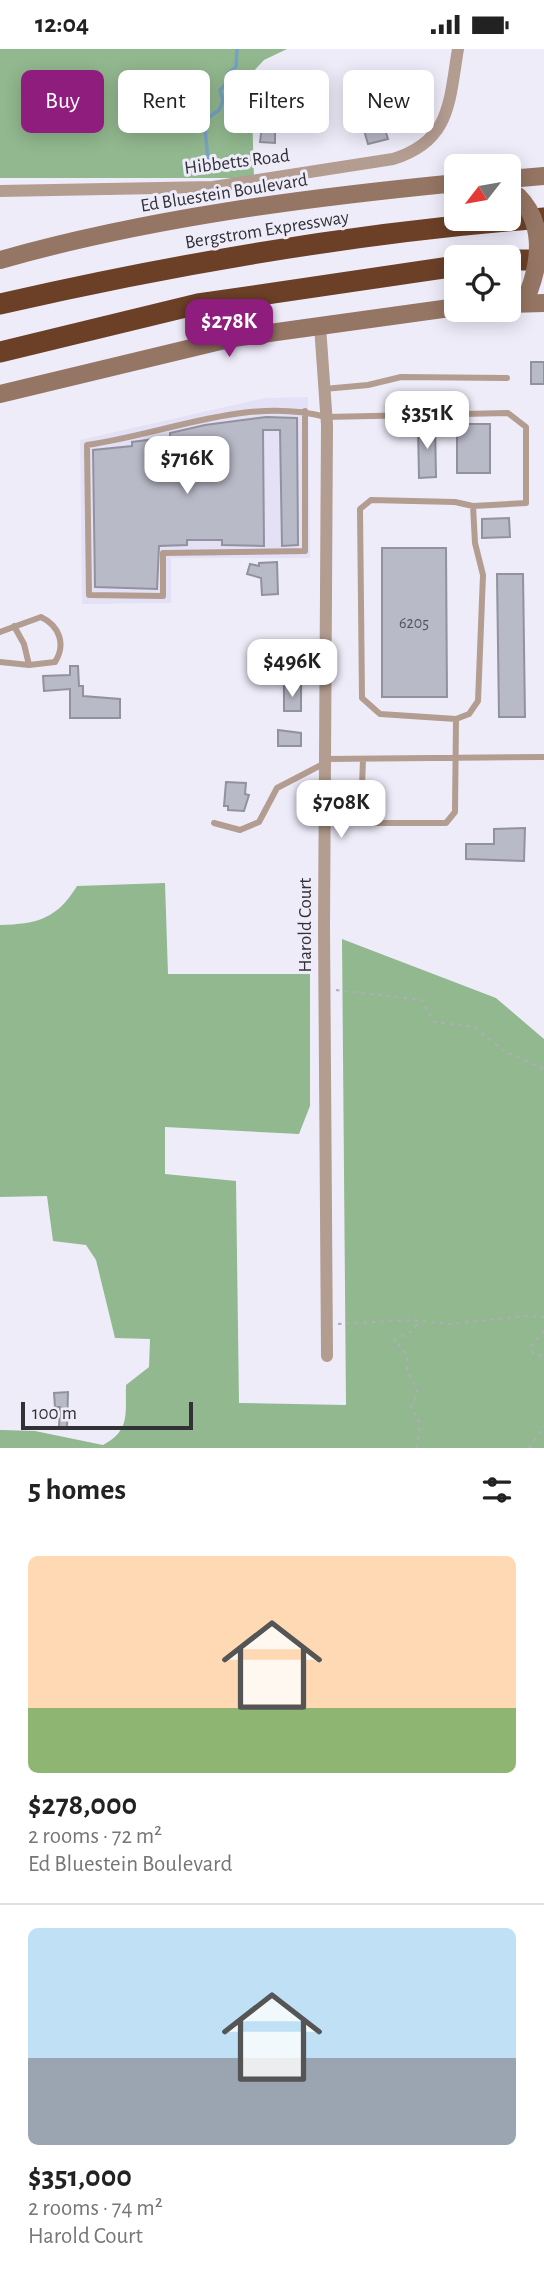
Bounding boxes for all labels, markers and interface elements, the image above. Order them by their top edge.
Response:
text: 12:04 [35,11,89,37]
chip: Buy [21,70,104,133]
chip: Rent [118,70,210,133]
chip: Filters [224,70,329,133]
chip: New [343,70,434,133]
street label: Hibbetts Road [183,146,291,178]
north arrow [444,154,522,231]
map controls [444,154,521,322]
street label: Ed Bluestein Boulevard [139,170,309,216]
street label: Bergstrom Expressway [184,208,350,252]
button: locate [444,245,521,322]
pin: $278K [180,299,278,359]
text: $278K [201,310,257,333]
pin: $351K [378,391,476,451]
text: $351K [401,402,453,425]
pin: $716K [138,437,236,496]
text: $716K [160,447,214,470]
house number: 6205 [399,615,429,631]
pin: $496K [243,639,341,699]
text: $496K [263,650,321,673]
pin: $708K [292,781,390,840]
text: $708K [312,791,370,814]
street label: Harold Court [296,878,315,972]
scale bar [21,1399,192,1431]
text: 100 m [32,1404,77,1423]
icon: filters [478,1471,516,1509]
text: 5 homes [28,1475,126,1505]
icon: home [209,1602,335,1728]
text: $278,000 [28,1790,137,1820]
text: 2 rooms · 72 m² [28,1825,162,1848]
text: Ed Bluestein Boulevard [28,1853,232,1876]
icon: home [209,1974,335,2100]
text: $351,000 [28,2162,132,2192]
text: 2 rooms · 74 m² [28,2197,163,2220]
text: Harold Court [28,2225,143,2248]

